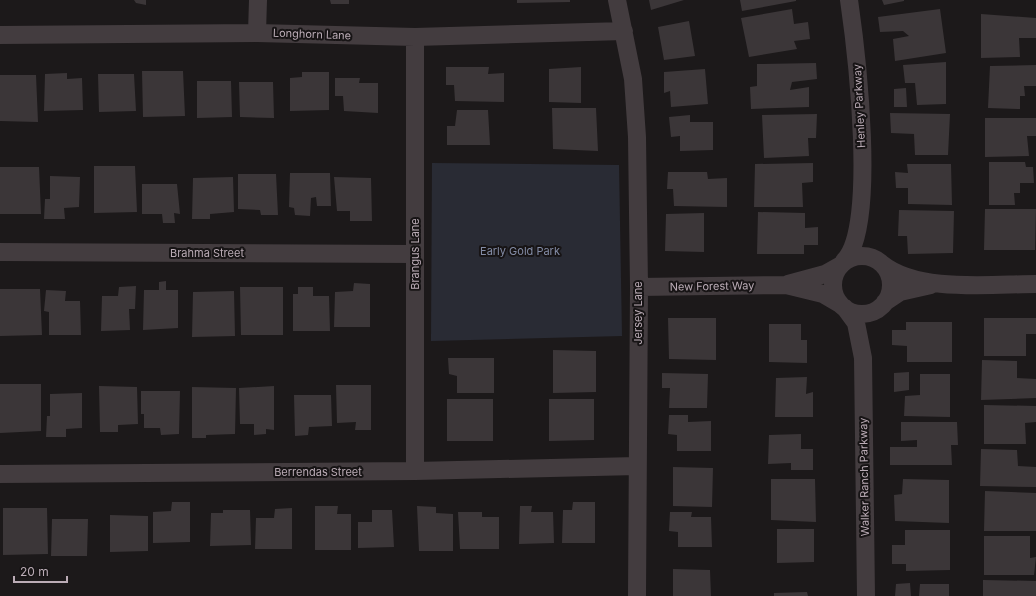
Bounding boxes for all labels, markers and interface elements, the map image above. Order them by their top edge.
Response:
street label: Longhorn Lane [273,26,351,42]
street label: Henley Parkway [850,64,868,148]
street label: Brangus Lane [408,218,422,290]
park label: Early Gold Park [480,244,560,258]
street label: Brahma Street [170,246,244,260]
street label: New Forest Way [670,278,754,294]
street label: Jersey Lane [631,281,645,345]
street label: Walker Ranch Parkway [856,417,872,537]
street label: Berrendas Street [274,465,362,479]
scale bar [14,558,67,584]
text: 20 m [20,564,49,579]

